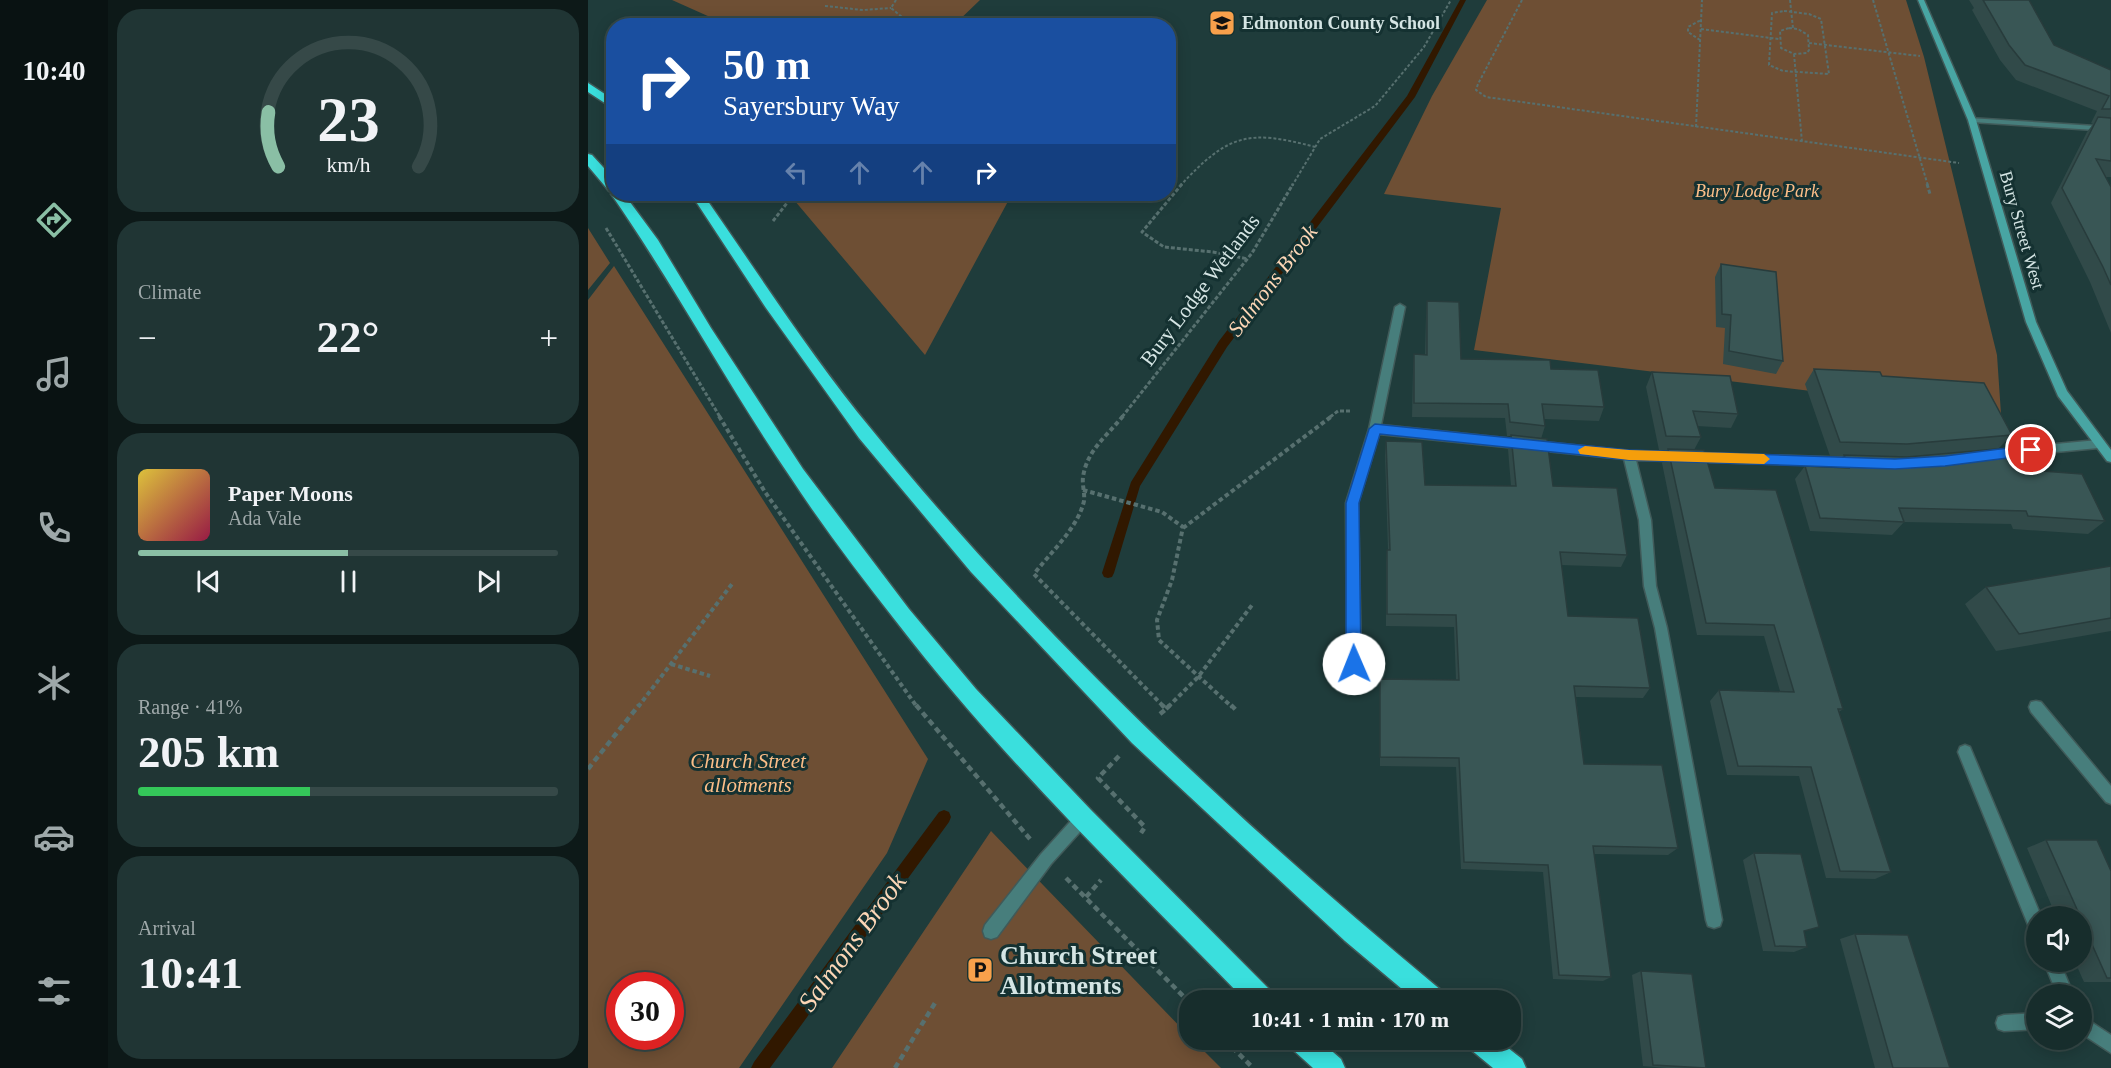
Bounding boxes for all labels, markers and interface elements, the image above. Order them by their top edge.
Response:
school or university icon: Edmonton County School [1207,8,1237,38]
place label: Edmonton County School [1242,13,1440,33]
icon: right [624,42,702,120]
text: 50 m [723,42,811,88]
text: 10:40 [23,56,86,86]
text: 23 [317,86,379,155]
text: Sayersbury Way [723,91,900,121]
text: km/h [326,154,370,178]
icon: left [780,156,813,189]
icon: ahead [843,156,876,189]
icon: ahead [906,156,939,189]
icon: right [969,156,1002,189]
street label: Bury Street West [1996,169,2048,291]
park label: Bury Lodge Park [1695,181,1820,201]
icon: directions [33,199,75,241]
street label: Bury Lodge Wetlands [1135,210,1265,370]
water label: Salmons Brook [1222,219,1323,341]
text: Climate [138,281,201,303]
text: 22° [317,312,380,362]
text: − [138,320,157,356]
text: + [539,320,558,356]
icon: music [33,353,75,395]
pin [2005,424,2056,475]
icon: arrive [2014,433,2047,466]
text: Paper Moons [228,481,353,506]
icon: phone [33,507,75,549]
text: Ada Vale [228,507,302,529]
icon: previous [192,565,225,598]
icon: pause [332,565,365,598]
icon: next [472,565,505,598]
position arrow [1322,632,1386,696]
icon: climate [33,662,75,704]
text: Range · 41% [138,696,242,718]
text: 205 km [138,727,279,777]
park label: Church Street allotments [690,749,807,797]
icon: car [33,816,75,858]
water label: Salmons Brook [792,866,913,1017]
map controls [2026,906,2092,1050]
button: sound [2026,906,2092,972]
text: Arrival [138,917,196,939]
place label: Church Street Allotments [1000,941,1158,1000]
text: 10:41 [138,948,243,998]
parking icon: Church Street Allotments [965,955,995,985]
icon: filters [33,970,75,1012]
speed limit sign: 30 [606,972,684,1050]
button: layers [2026,984,2092,1050]
text: 10:41 · 1 min · 170 m [1251,1007,1449,1032]

